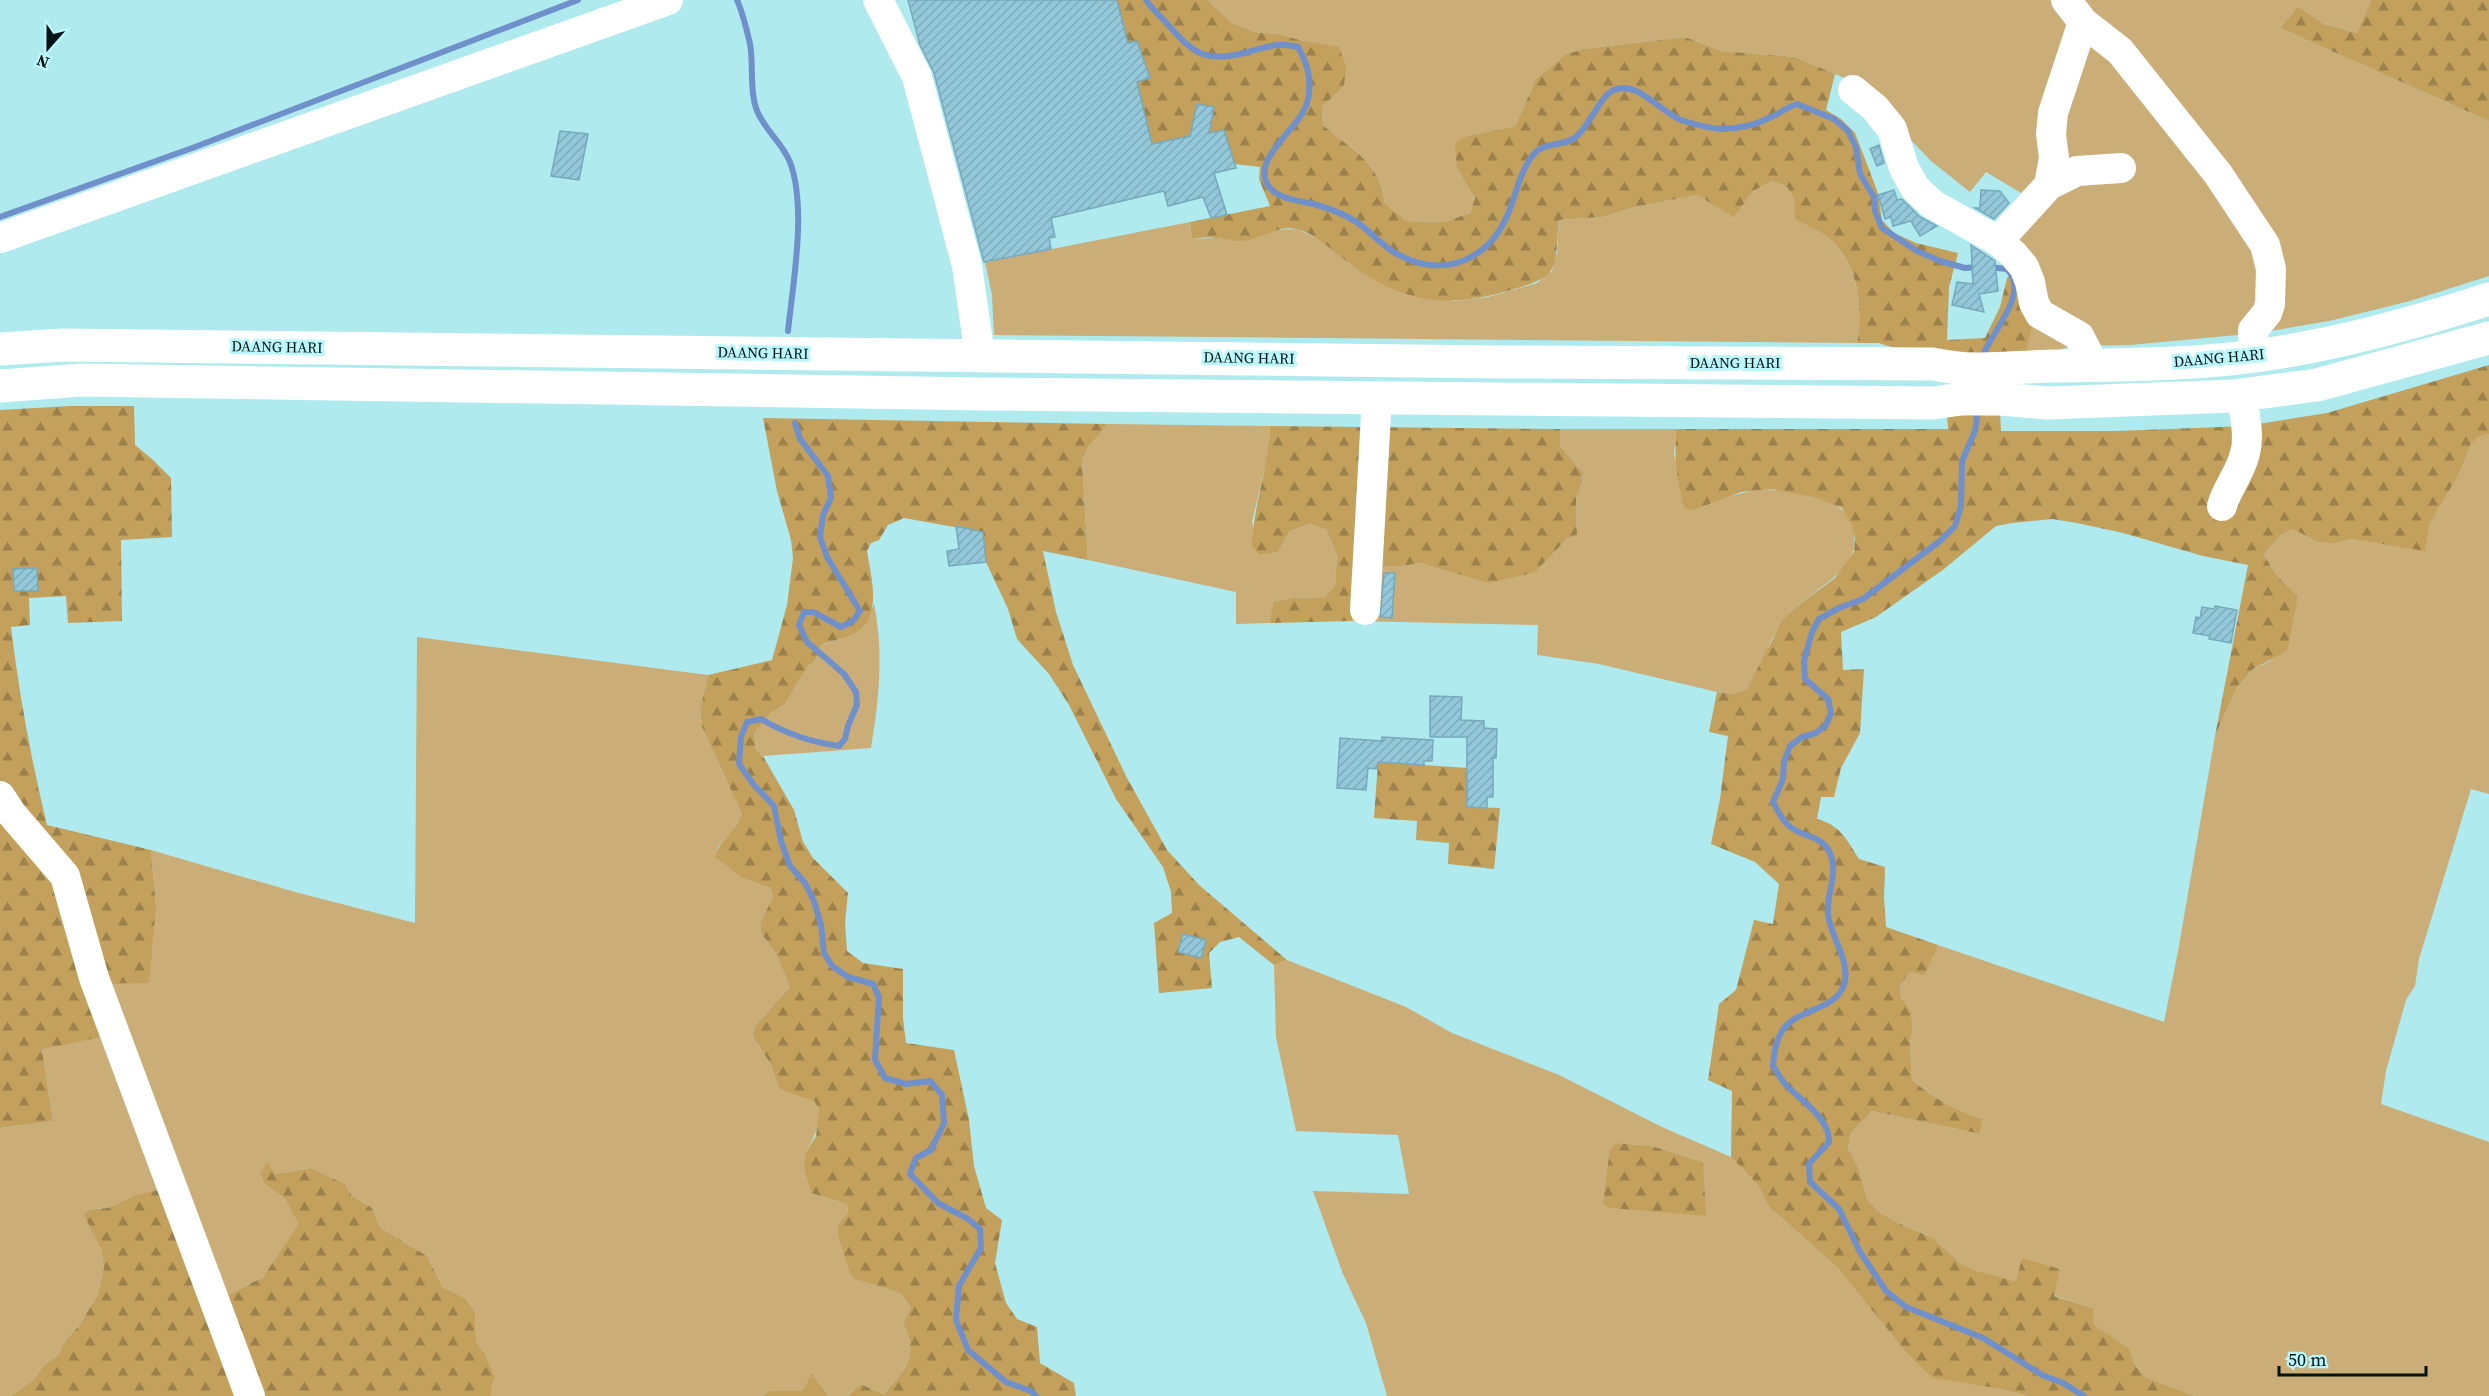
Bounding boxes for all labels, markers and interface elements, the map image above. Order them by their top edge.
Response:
north arrow [18,18,78,78]
text: N [33,50,52,74]
street label: DAANG HARI [231,335,323,358]
street label: DAANG HARI [717,341,809,364]
street label: DAANG HARI [2173,343,2265,372]
street label: DAANG HARI [1203,346,1295,369]
street label: DAANG HARI [1689,352,1781,373]
scale bar [2279,1339,2426,1377]
text: 50 m [2288,1347,2326,1372]

